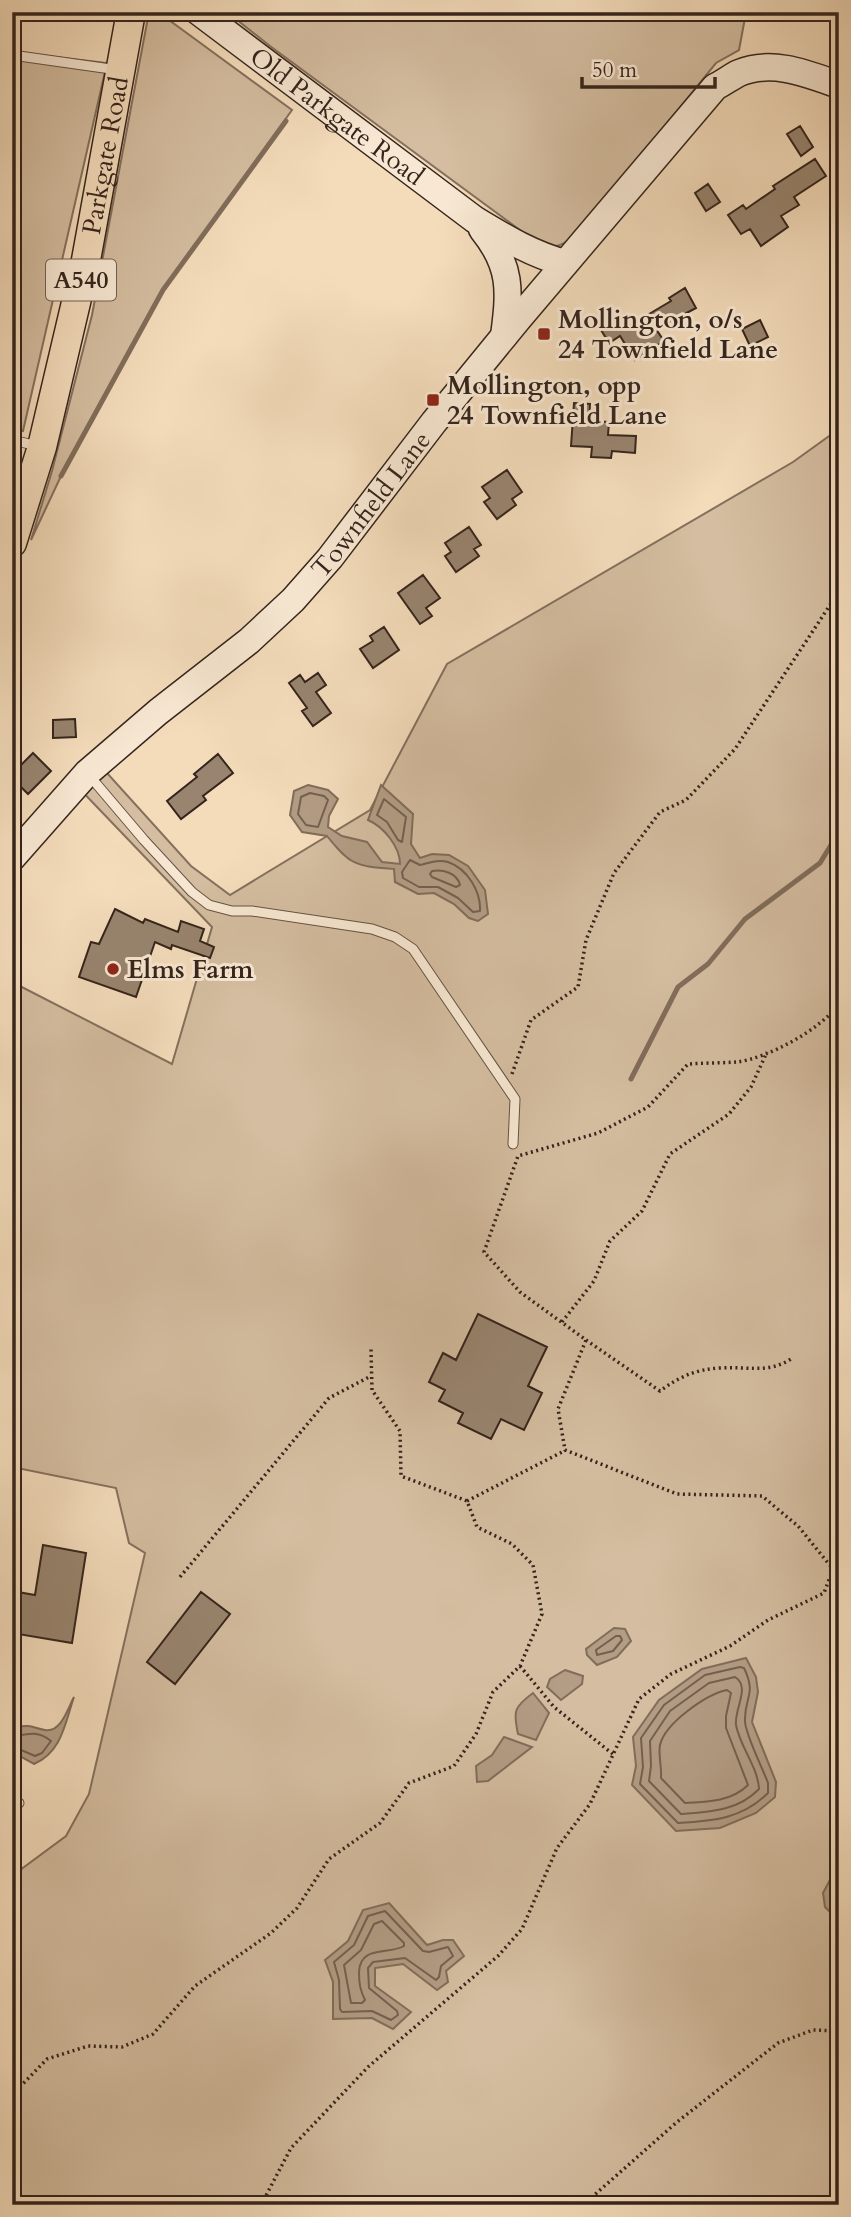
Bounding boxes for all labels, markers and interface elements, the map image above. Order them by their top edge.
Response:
street label: Old Parkgate Road [243,39,432,193]
scale bar [582,46,714,90]
text: 50 m [592,56,637,85]
street label: Parkgate Road [73,73,137,237]
road number: A540 [46,260,116,300]
place label: Mollington, o/s 24 Townfield Lane [558,302,778,367]
marker: Mollington, o/s 24 Townfield Lane [536,326,552,342]
place label: Mollington, opp 24 Townfield Lane [447,368,667,433]
marker: Mollington, opp 24 Townfield Lane [425,392,441,408]
street label: Townfield Lane [303,424,438,585]
place label: Elms Farm [127,952,254,987]
marker: Elms Farm [105,961,121,977]

